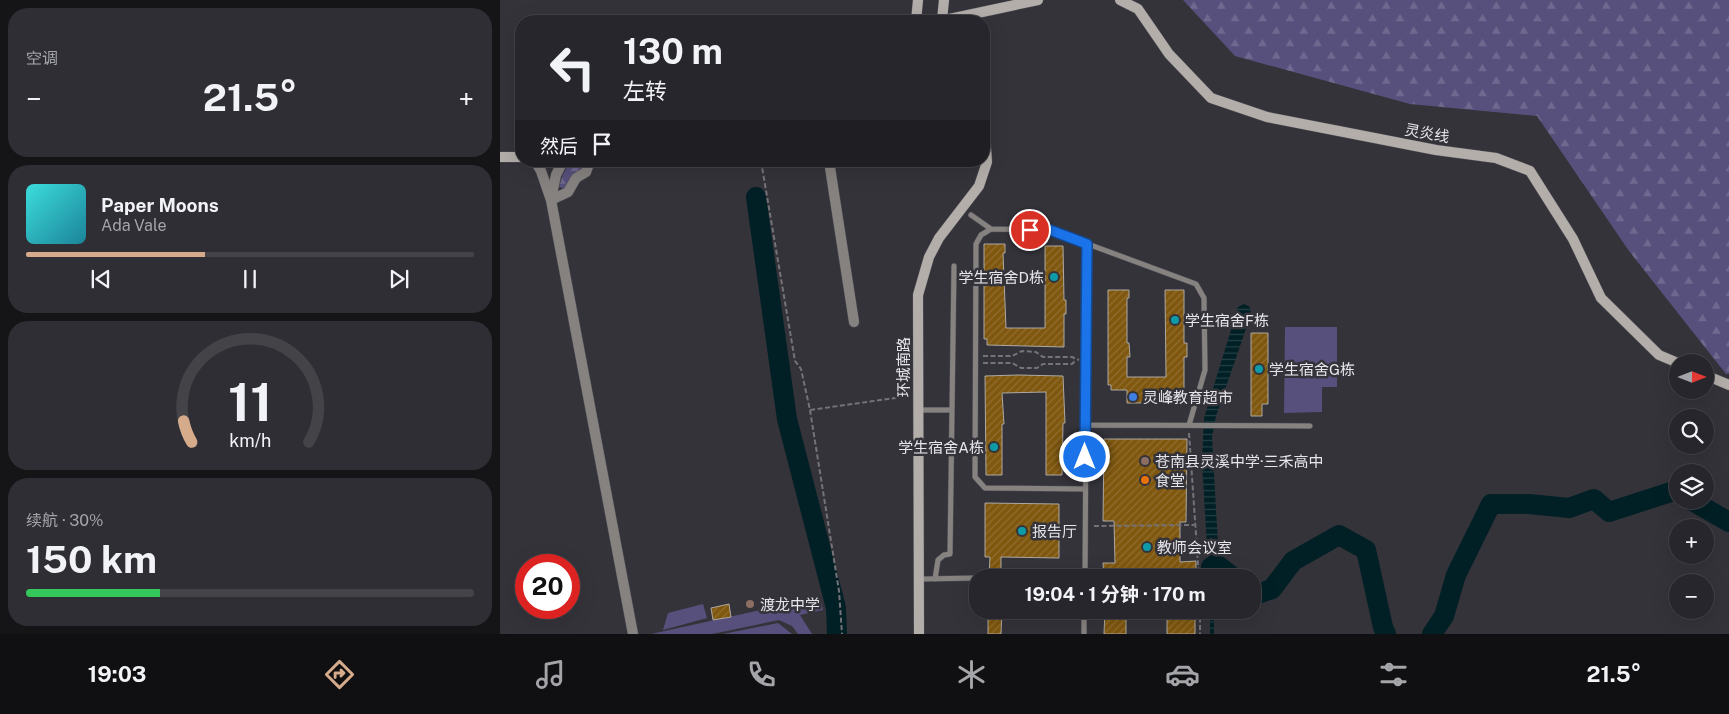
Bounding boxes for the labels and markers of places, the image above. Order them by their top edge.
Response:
pin [1009,209,1051,251]
place label: 学生宿舍D栋 [959,269,1044,286]
marker: 学生宿舍D栋 [1048,271,1060,283]
place label: 学生宿舍F栋 [1185,312,1269,329]
marker: 学生宿舍F栋 [1169,314,1181,326]
place label: 学生宿舍G栋 [1269,361,1355,378]
marker: 学生宿舍G栋 [1253,363,1265,375]
place label: 灵峰教育超市 [1143,389,1233,406]
marker: 灵峰教育超市 [1127,391,1139,403]
place label: 学生宿舍A栋 [898,439,984,456]
marker: 学生宿舍A栋 [988,441,1000,453]
place label: 苍南县灵溪中学·三禾高中 [1155,453,1323,470]
marker: 苍南县灵溪中学·三禾高中 [1139,455,1151,467]
place label: 食堂 [1155,472,1185,489]
marker: 食堂 [1139,474,1151,486]
place label: 报告厅 [1032,523,1077,540]
marker: 报告厅 [1016,525,1028,537]
place label: 教师会议室 [1157,539,1232,556]
marker: 教师会议室 [1141,541,1153,553]
place label: 渡龙中学 [760,596,820,613]
marker: 渡龙中学 [744,598,756,610]

